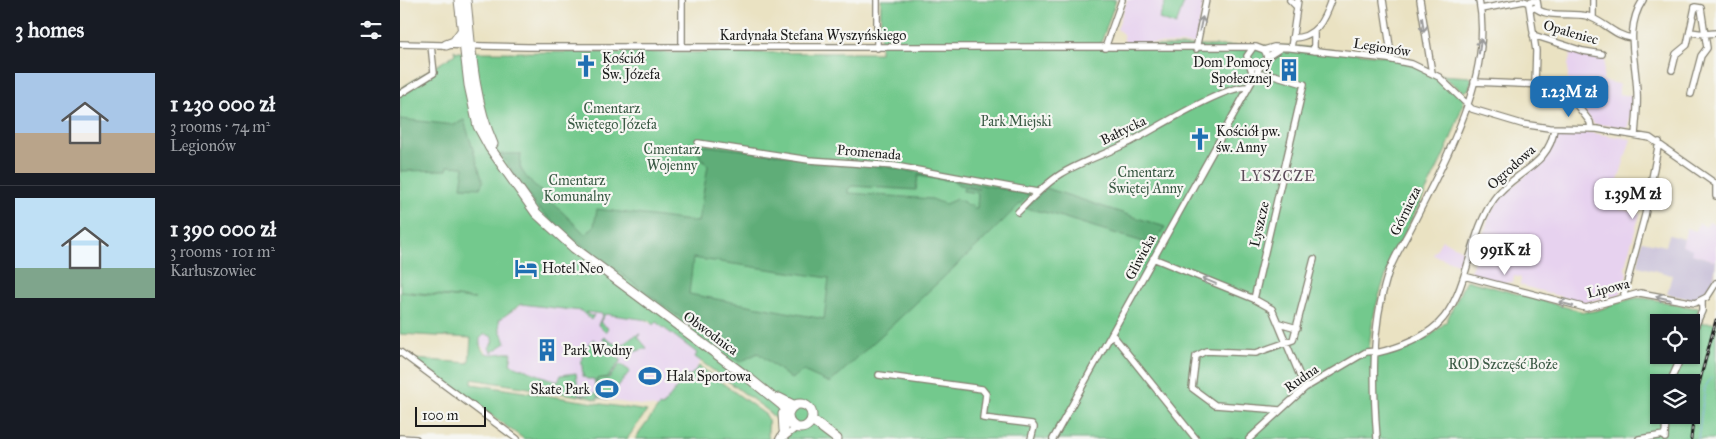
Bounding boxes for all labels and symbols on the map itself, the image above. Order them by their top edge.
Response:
one-way arrow [1418,16,1428,32]
one-way arrow [1197,17,1207,33]
street label: Opaleniec [1541,17,1600,48]
street label: Kardynała Stefana Wyszyńskiego [720,27,906,44]
street label: Legionów [1352,35,1412,61]
one-way arrow [1476,38,1486,54]
place label: Kościół Św. Józefa [602,50,660,84]
church icon: Kościół Św. Józefa [573,53,599,79]
place label: Dom Pomocy Społecznej [1193,54,1272,87]
building icon: Dom Pomocy Społecznej [1276,57,1302,83]
pin: 1.23M zł [1517,76,1621,118]
park label: Cmentarz Świętego Józefa [567,100,657,134]
street label: Bałtycka [1098,112,1149,149]
park label: Park Miejski [980,113,1052,130]
place label: Kościół pw. św. Anny [1216,123,1280,156]
church icon: Kościół pw. św. Anny [1187,126,1213,152]
park label: Cmentarz Wojenny [643,141,701,174]
street label: Promenada [836,141,902,164]
street label: Ogrodowa [1484,141,1539,193]
park label: Cmentarz Świętej Anny [1109,164,1184,197]
district label: LYSZCZE [1240,167,1316,185]
park label: Cmentarz Komunalny [543,172,611,205]
pin: 1.39M zł [1581,178,1685,220]
street label: Górnicza [1386,184,1425,238]
street label: Lyszcze [1246,199,1273,249]
street label: Gliwicka [1121,232,1159,283]
pin: 991K zł [1459,234,1551,276]
hotel icon: Hotel Neo [513,255,539,281]
place label: Hotel Neo [542,260,603,277]
one-way arrow [1202,275,1217,285]
street label: Lipowa [1585,275,1631,302]
one-way arrow [1656,293,1672,302]
one-way arrow [1558,299,1574,308]
street label: Obwodnica [680,308,742,359]
building icon: Park Wodny [534,337,560,363]
place label: Park Wodny [563,342,633,359]
park label: ROD Szczęść Boże [1448,356,1558,373]
street label: Rudna [1281,361,1322,396]
sports icon: Hala Sportowa [637,363,663,389]
place label: Hala Sportowa [666,368,751,385]
sports icon: Skate Park [594,376,620,402]
place label: Skate Park [530,381,590,398]
scale bar [415,404,486,427]

